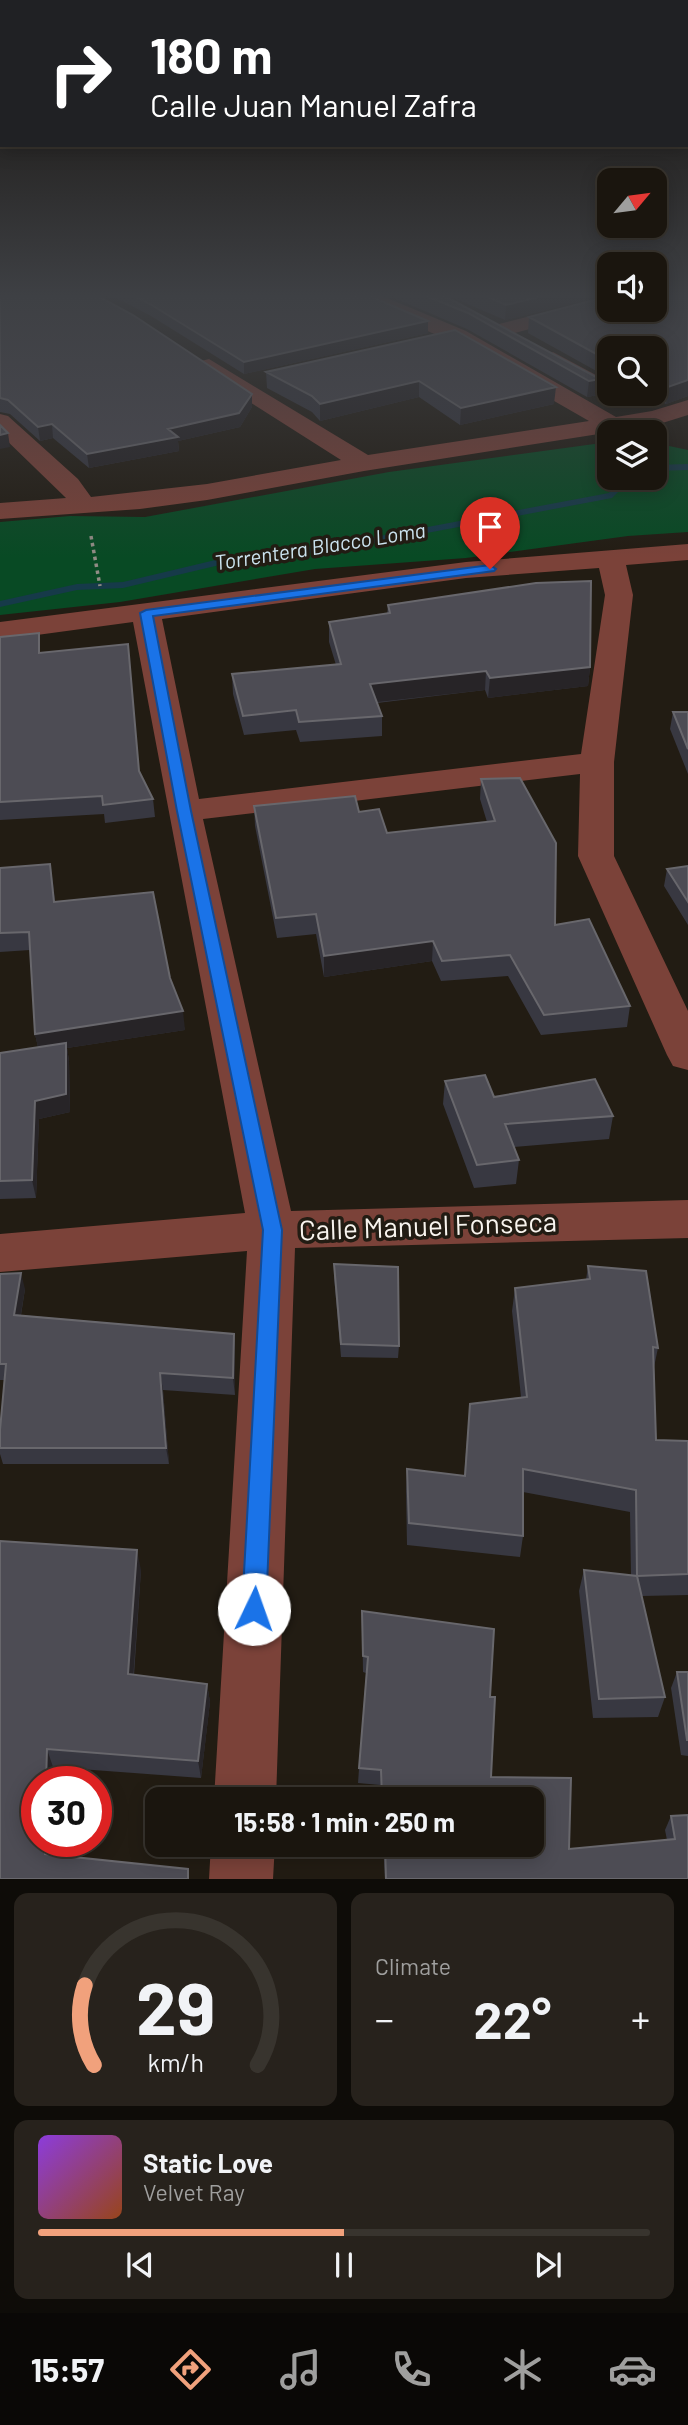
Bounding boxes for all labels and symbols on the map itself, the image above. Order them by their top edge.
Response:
north arrow [597,168,667,238]
pin [460,497,520,569]
water label: Torrentera Blacco Loma [212,516,427,575]
street label: Calle Manuel Fonseca [298,1204,558,1246]
position arrow [217,1572,291,1646]
speed limit sign: 30 [21,1766,112,1857]

